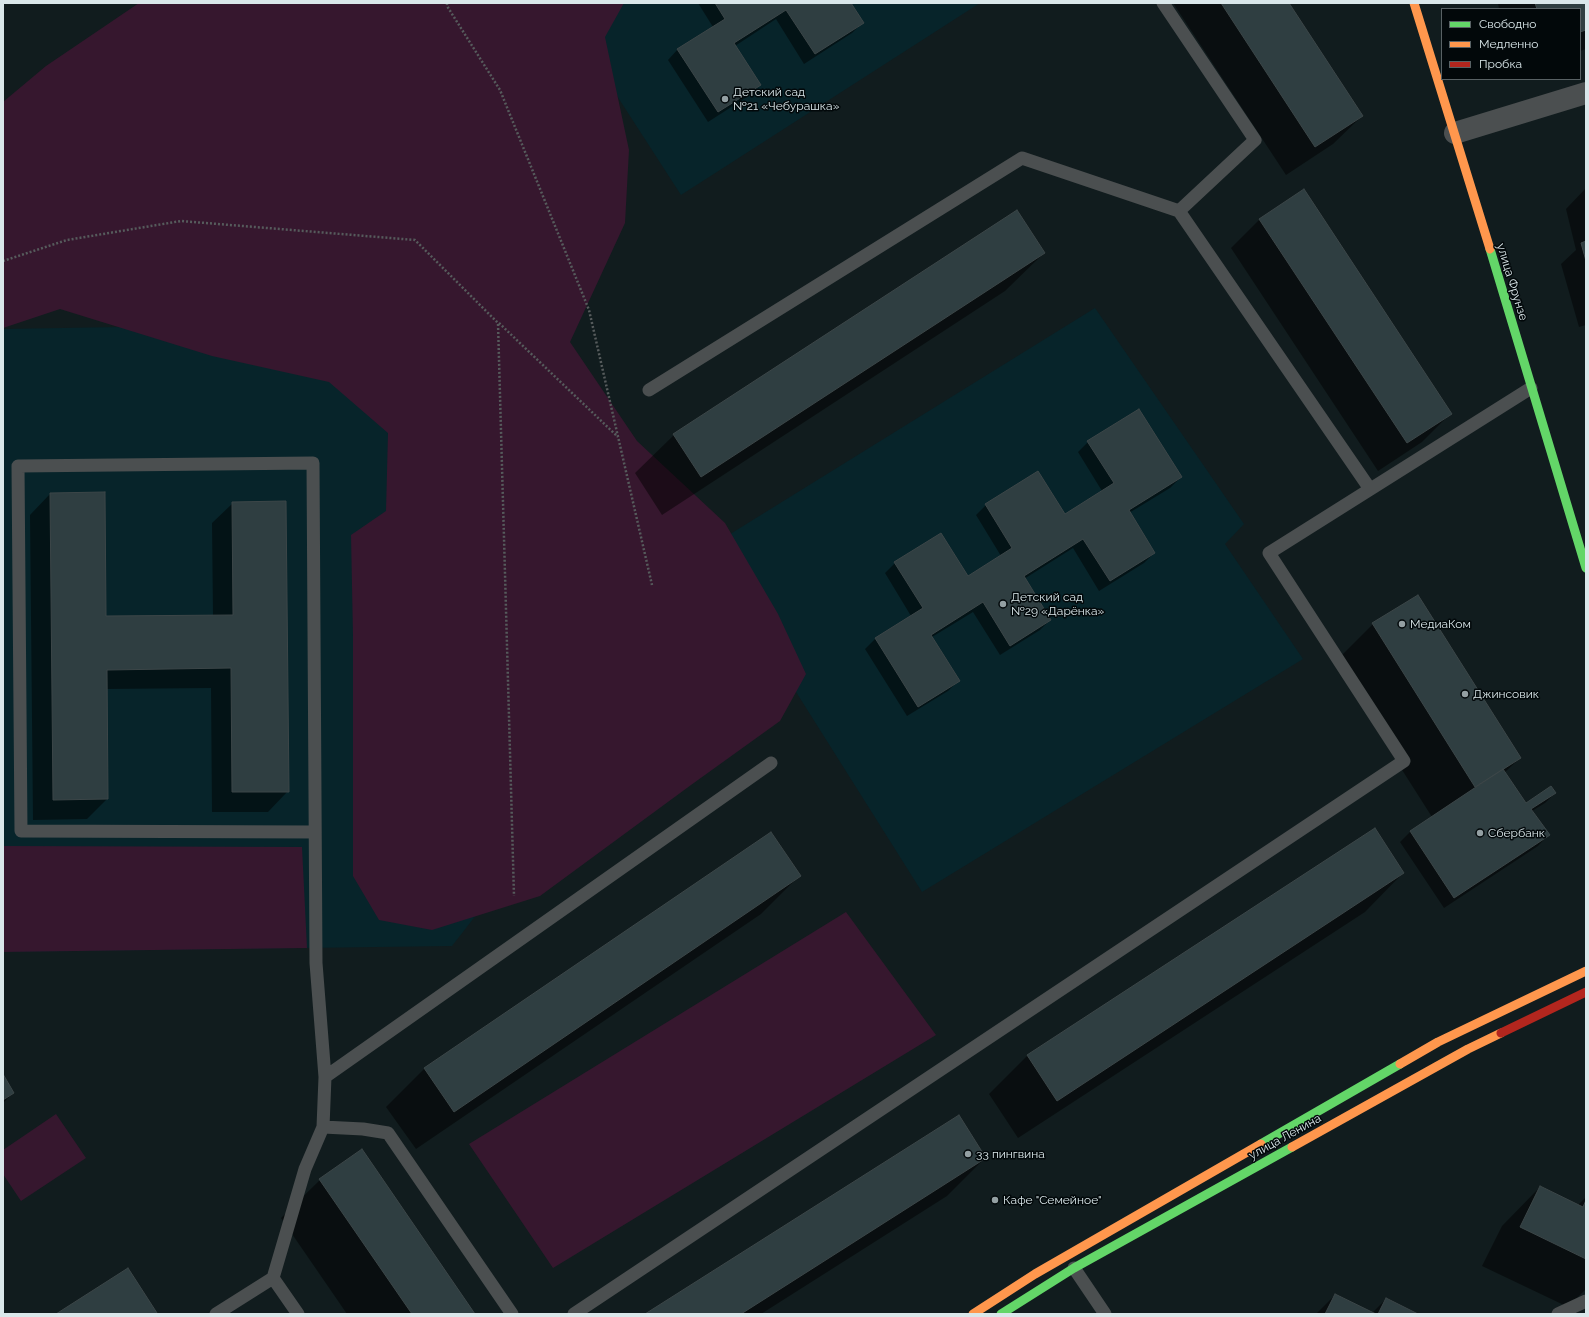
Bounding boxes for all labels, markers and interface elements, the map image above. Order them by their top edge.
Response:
legend [1441,8,1581,80]
text: Свободно [1479,17,1536,31]
text: Медленно [1479,37,1538,51]
text: Пробка [1479,57,1522,71]
place label: Детский сад №21 «Чебурашка» [733,85,840,113]
marker: Детский сад №21 «Чебурашка» [720,94,730,104]
street label: улица Фрунзе [1493,242,1531,322]
place label: Детский сад №29 «Дарёнка» [1011,590,1104,618]
marker: Детский сад №29 «Дарёнка» [998,599,1008,609]
place label: МедиаКом [1410,617,1471,631]
marker: МедиаКом [1397,619,1407,629]
place label: Джинсовик [1473,687,1539,701]
marker: Джинсовик [1460,689,1470,699]
place label: Сбербанк [1488,826,1545,840]
marker: Сбербанк [1475,828,1485,838]
street label: улица Ленина [1246,1111,1324,1163]
place label: 33 пингвина [976,1147,1045,1161]
marker: 33 пингвина [963,1149,973,1159]
place label: Кафе "Семейное" [1003,1193,1102,1207]
marker: Кафе "Семейное" [990,1195,1000,1205]

